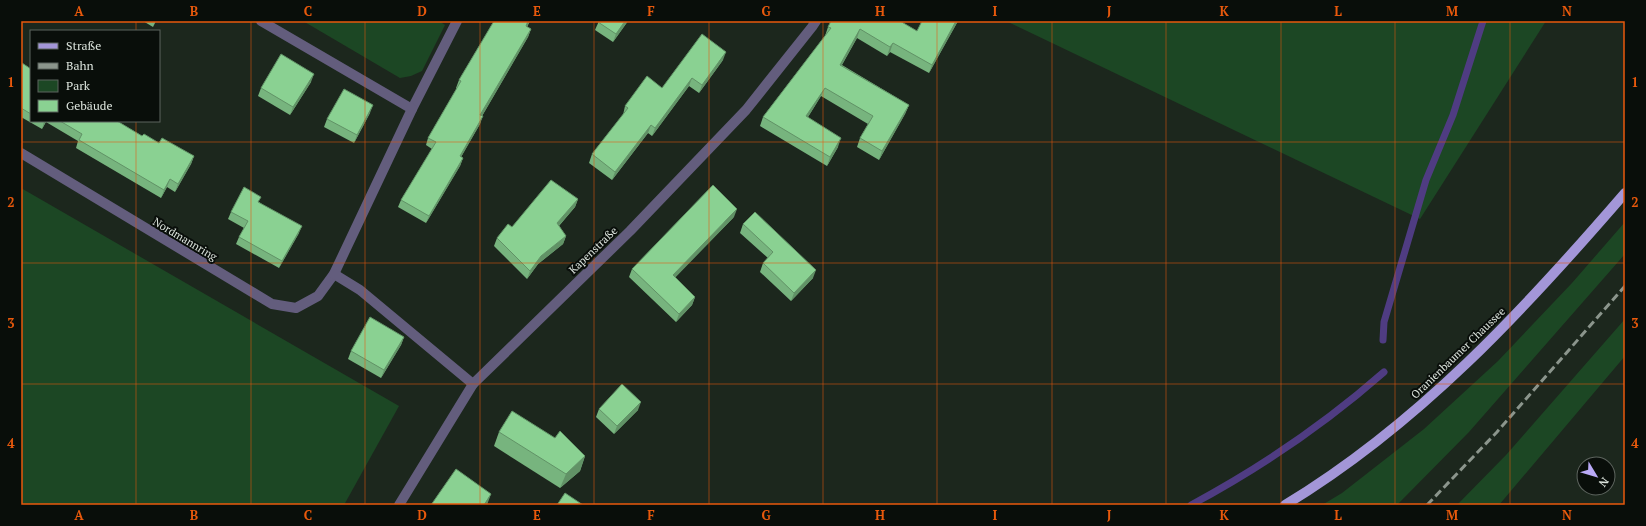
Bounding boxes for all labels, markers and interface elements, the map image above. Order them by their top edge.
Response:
text: A [74,2,84,20]
text: B [190,2,198,20]
text: C [304,2,312,20]
text: D [417,2,427,20]
text: E [533,2,541,20]
text: F [647,2,655,20]
text: G [761,2,771,20]
text: H [875,2,885,20]
text: I [993,2,998,20]
text: J [1107,2,1112,20]
text: K [1219,2,1229,20]
text: L [1334,2,1342,20]
text: M [1446,2,1458,20]
text: N [1562,2,1572,20]
legend [30,30,160,122]
text: Straße [66,38,101,53]
text: Bahn [66,58,94,73]
text: 1 [7,73,15,91]
text: 1 [1631,73,1639,91]
text: Park [66,78,91,93]
text: Gebäude [66,98,112,113]
text: 2 [7,193,15,211]
text: 2 [1631,193,1639,211]
street label: Nordmannring [150,214,220,264]
street label: Kapenstraße [566,223,621,277]
street label: Oranienbaumer Chaussee [1408,304,1508,402]
text: 3 [7,314,15,332]
text: 3 [1631,314,1639,332]
text: 4 [7,434,15,452]
text: 4 [1631,434,1639,452]
north arrow [1576,456,1616,496]
text: N [1595,475,1612,490]
text: A [74,506,84,524]
text: B [190,506,198,524]
text: C [304,506,312,524]
text: D [417,506,427,524]
text: E [533,506,541,524]
text: F [647,506,655,524]
text: G [761,506,771,524]
text: H [875,506,885,524]
text: I [993,506,998,524]
text: J [1107,506,1112,524]
text: K [1219,506,1229,524]
text: L [1334,506,1342,524]
text: M [1446,506,1458,524]
text: N [1562,506,1572,524]

